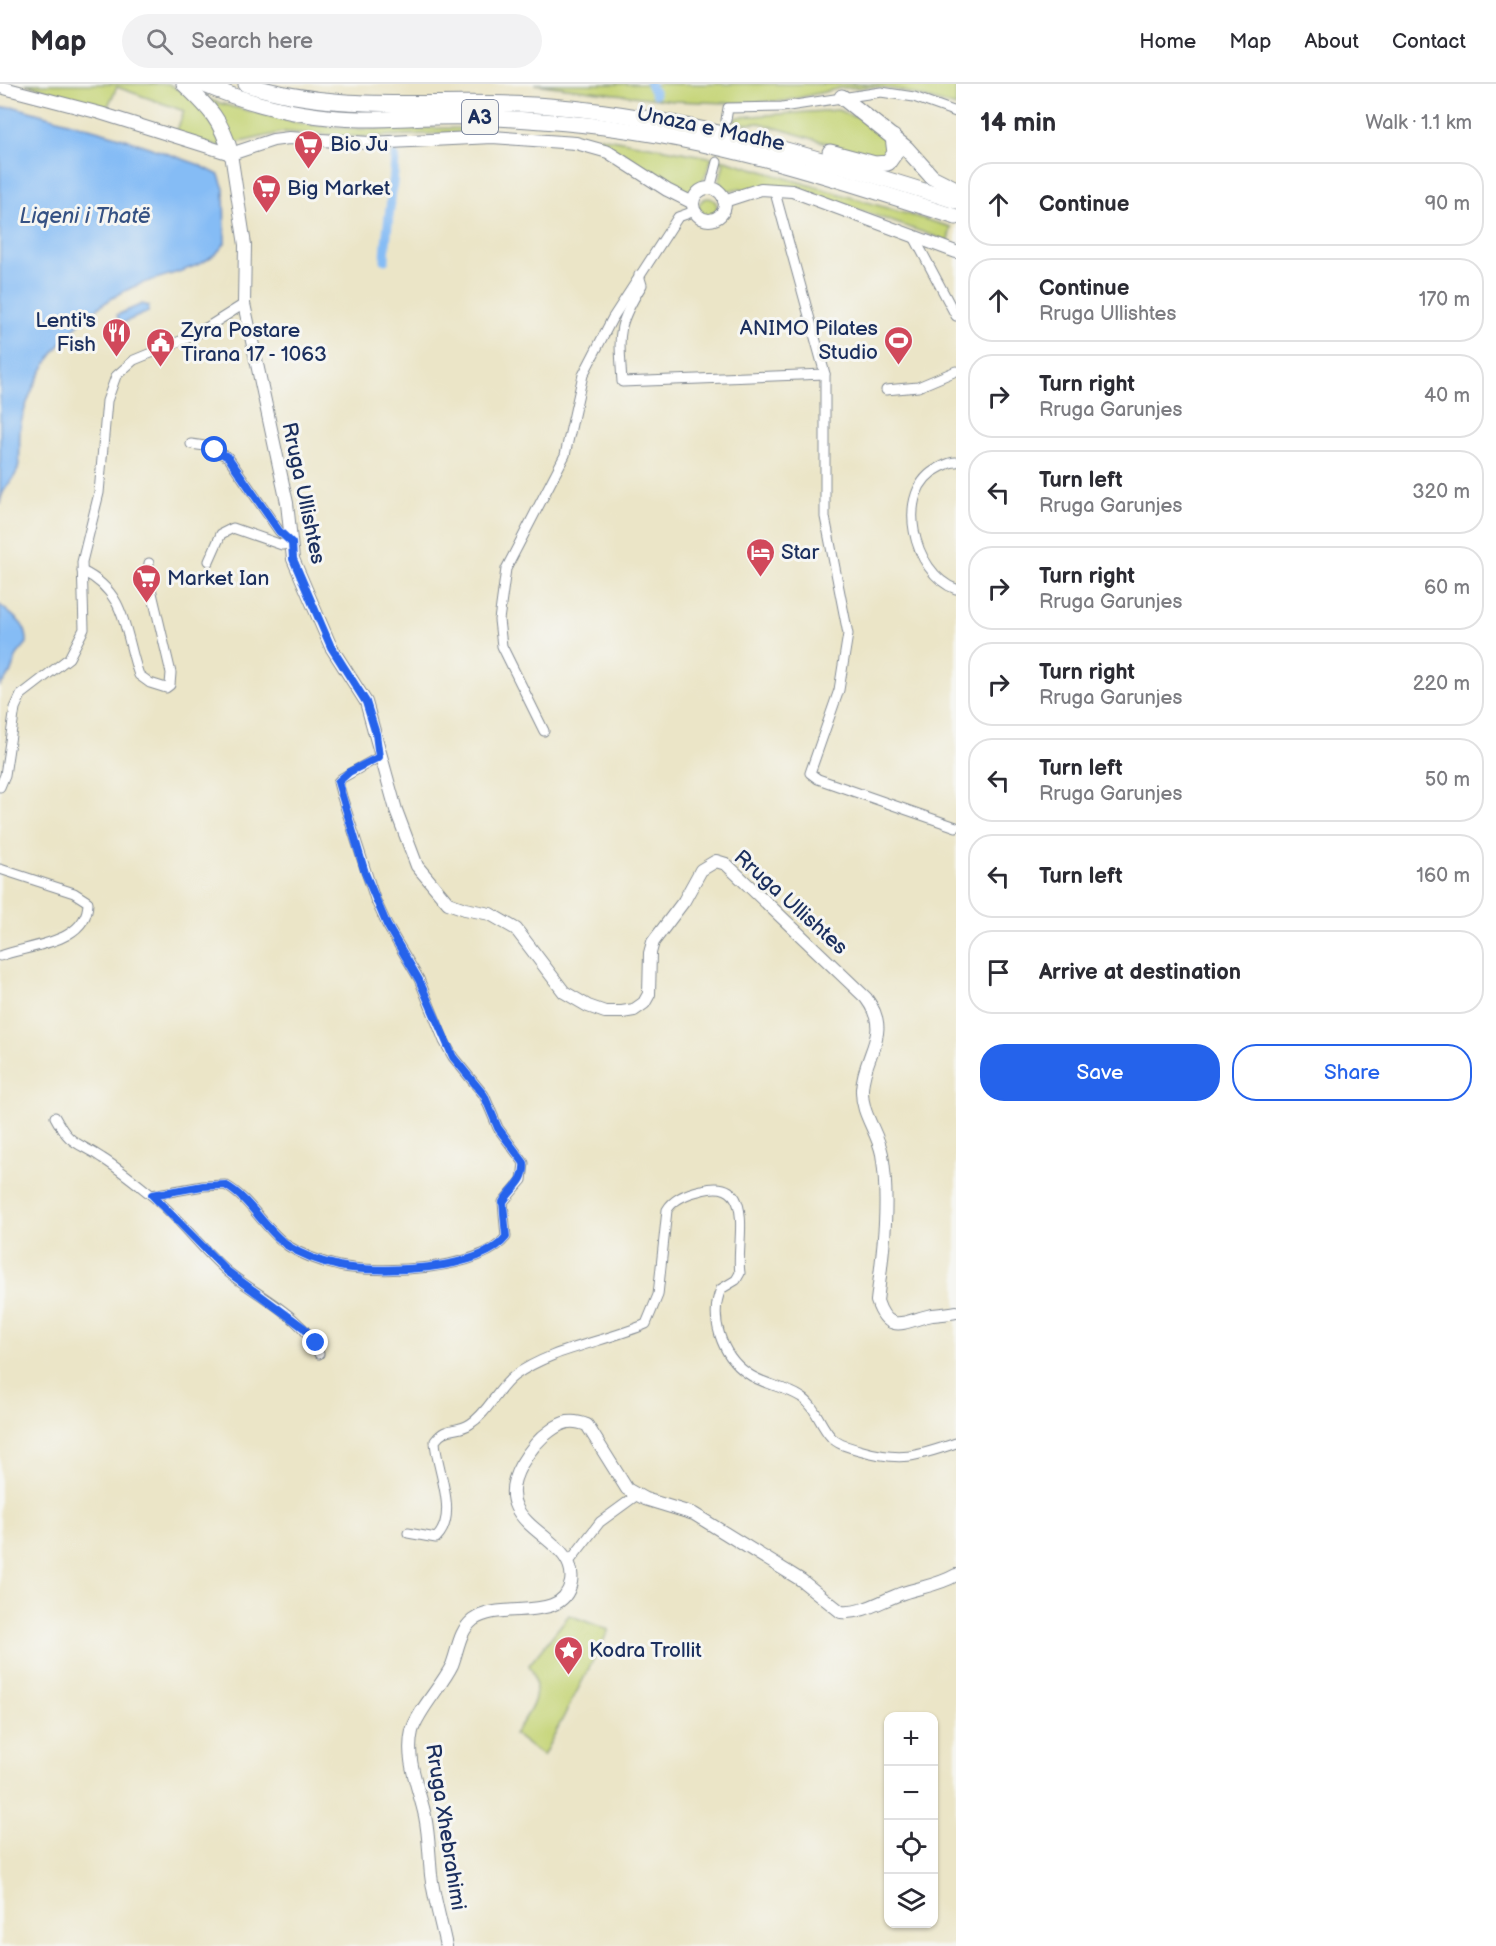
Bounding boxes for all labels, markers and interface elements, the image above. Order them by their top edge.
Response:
search box [122,14,542,68]
text: Map [30,25,86,58]
icon: search [143,25,176,58]
text: Search here [191,28,313,55]
text: Home [1139,29,1196,54]
text: Map [1229,29,1271,54]
text: About [1304,29,1359,54]
text: Contact [1392,29,1466,54]
road number: A3 [462,100,498,134]
street label: Unaza e Madhe [635,101,787,156]
text: 14 min [980,108,1056,139]
text: Walk · 1.1 km [1365,111,1472,135]
supermarket icon: Bio Ju [293,128,325,170]
place label: Bio Ju [330,132,388,157]
supermarket icon: Big Market [250,172,282,214]
place label: Big Market [287,176,391,201]
icon: ahead [982,188,1015,221]
text: Continue [1039,191,1129,218]
text: 90 m [1425,192,1470,216]
water label: Liqeni i Thatë [19,203,151,230]
text: Continue [1039,275,1129,302]
icon: ahead [982,284,1015,317]
text: 170 m [1419,288,1470,312]
text: Rruga Ullishtes [1039,302,1176,326]
place label: Lenti's Fish [35,308,96,357]
restaurant icon: Lenti's Fish [101,316,133,358]
place label: ANIMO Pilates Studio [740,316,878,365]
place label: Zyra Postare Tirana 17 - 1063 [180,318,327,367]
sports icon: ANIMO Pilates Studio [883,324,915,366]
public building icon: Zyra Postare Tirana 17 - 1063 [144,326,176,368]
text: Turn right [1039,371,1135,398]
icon: right [982,380,1015,413]
text: 40 m [1424,384,1470,408]
text: Rruga Garunjes [1039,398,1182,422]
street label: Rruga Ullishtes [276,420,331,566]
route start [201,436,227,462]
text: Turn left [1039,467,1123,494]
icon: left [982,476,1015,509]
text: 320 m [1412,480,1470,504]
text: Rruga Garunjes [1039,494,1182,518]
hotel icon: Star [744,536,776,578]
place label: Star [781,540,819,565]
supermarket icon: Market Ian [130,562,162,604]
text: Turn right [1039,563,1135,590]
place label: Market Ian [167,566,269,591]
icon: right [982,572,1015,605]
text: 60 m [1424,576,1470,600]
text: Rruga Garunjes [1039,590,1182,614]
text: Turn right [1039,659,1135,686]
icon: right [982,668,1015,701]
text: 220 m [1413,672,1470,696]
text: Rruga Garunjes [1039,686,1182,710]
text: Turn left [1039,755,1123,782]
icon: left [982,764,1015,797]
text: 50 m [1425,768,1470,792]
text: Rruga Garunjes [1039,782,1182,806]
street label: Rruga Ullishtes [729,845,853,960]
icon: left [982,860,1015,893]
text: Turn left [1039,863,1123,890]
text: 160 m [1416,864,1470,888]
icon: arrive [982,956,1015,989]
text: Arrive at destination [1039,959,1241,986]
button: Save [980,1044,1220,1101]
button: Share [1232,1044,1472,1101]
route end [302,1329,328,1355]
place icon: Kodra Trollit [552,1634,584,1676]
place label: Kodra Trollit [589,1638,702,1663]
map controls [884,1712,938,1928]
button: + [884,1712,938,1766]
street label: Rruga Xhebrahimi [420,1742,471,1912]
button: − [884,1766,938,1820]
button: locate [884,1820,938,1874]
button: layers [884,1874,938,1928]

